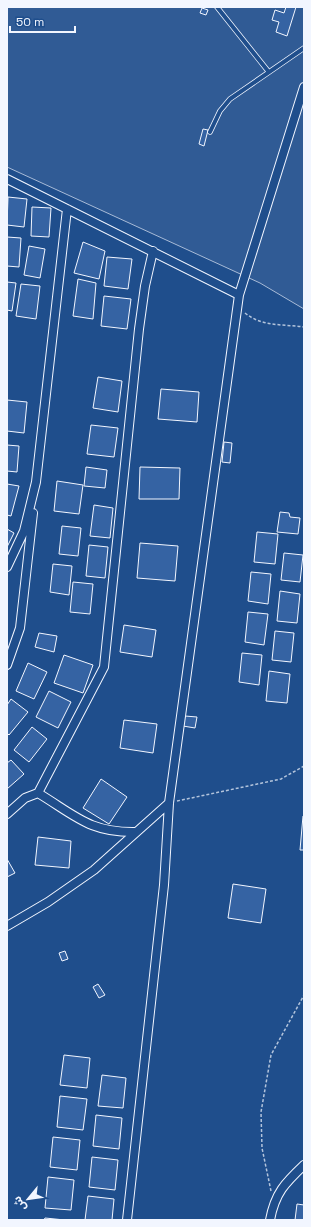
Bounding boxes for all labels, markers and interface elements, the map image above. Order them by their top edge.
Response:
scale bar [10,8,75,34]
text: 50 m [16,14,44,30]
north arrow [8,1179,48,1219]
text: ش [9,1194,29,1214]

